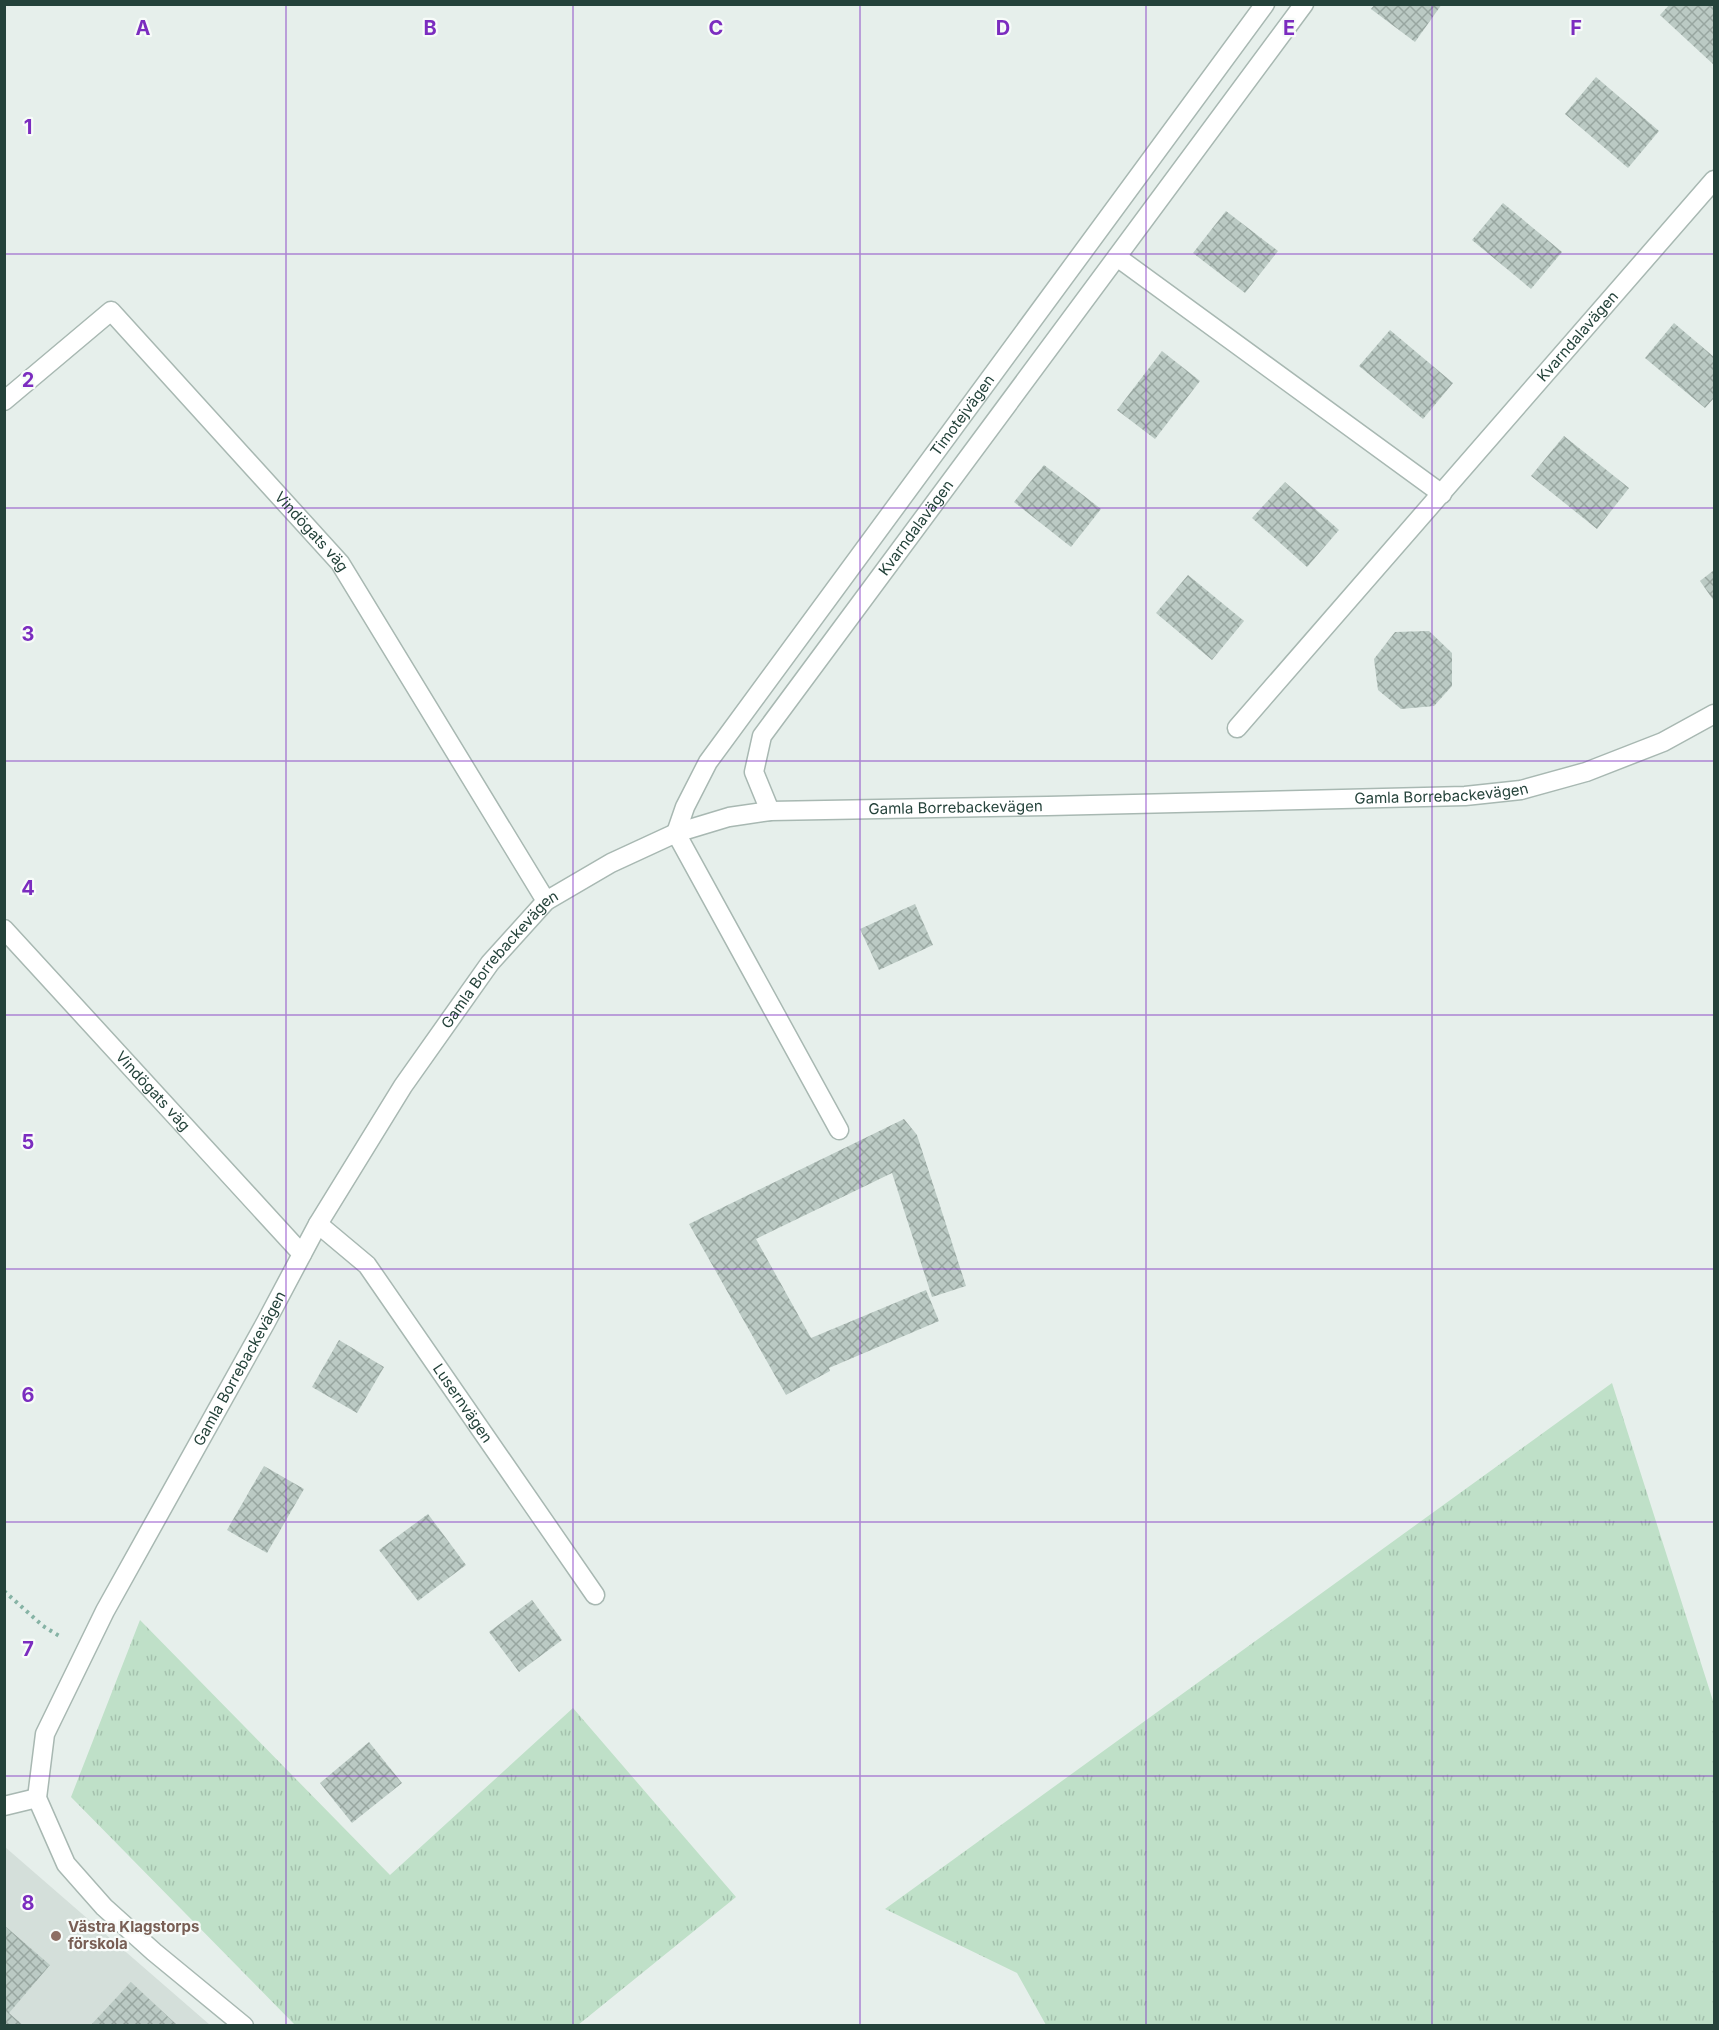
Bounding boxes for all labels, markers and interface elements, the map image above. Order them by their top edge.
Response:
text: A [136,16,151,40]
text: B [423,16,437,40]
text: C [709,16,723,40]
text: D [996,16,1010,40]
text: E [1283,16,1295,40]
text: F [1570,16,1582,40]
text: 1 [24,115,32,139]
street label: Kvarndalavägen [1533,287,1622,385]
text: 2 [22,368,34,392]
street label: Timotejvägen [926,371,998,460]
street label: Kvarndalavägen [874,476,957,579]
street label: Vindögats väg [271,487,353,575]
text: 3 [22,622,34,646]
street label: Gamla Borrebackevägen [1354,778,1530,808]
street label: Gamla Borrebackevägen [868,796,1043,818]
text: 4 [21,876,35,900]
street label: Gamla Borrebackevägen [437,886,561,1032]
street label: Vindögats väg [112,1047,194,1135]
text: 5 [22,1130,34,1154]
street label: Gamla Borrebackevägen [189,1288,290,1449]
street label: Lusernvägen [429,1360,497,1446]
text: 6 [22,1383,35,1407]
text: 7 [22,1637,34,1661]
text: 8 [21,1891,35,1915]
place label: Västra Klagstorps förskola [68,1917,199,1953]
marker: Västra Klagstorps förskola [49,1929,63,1943]

